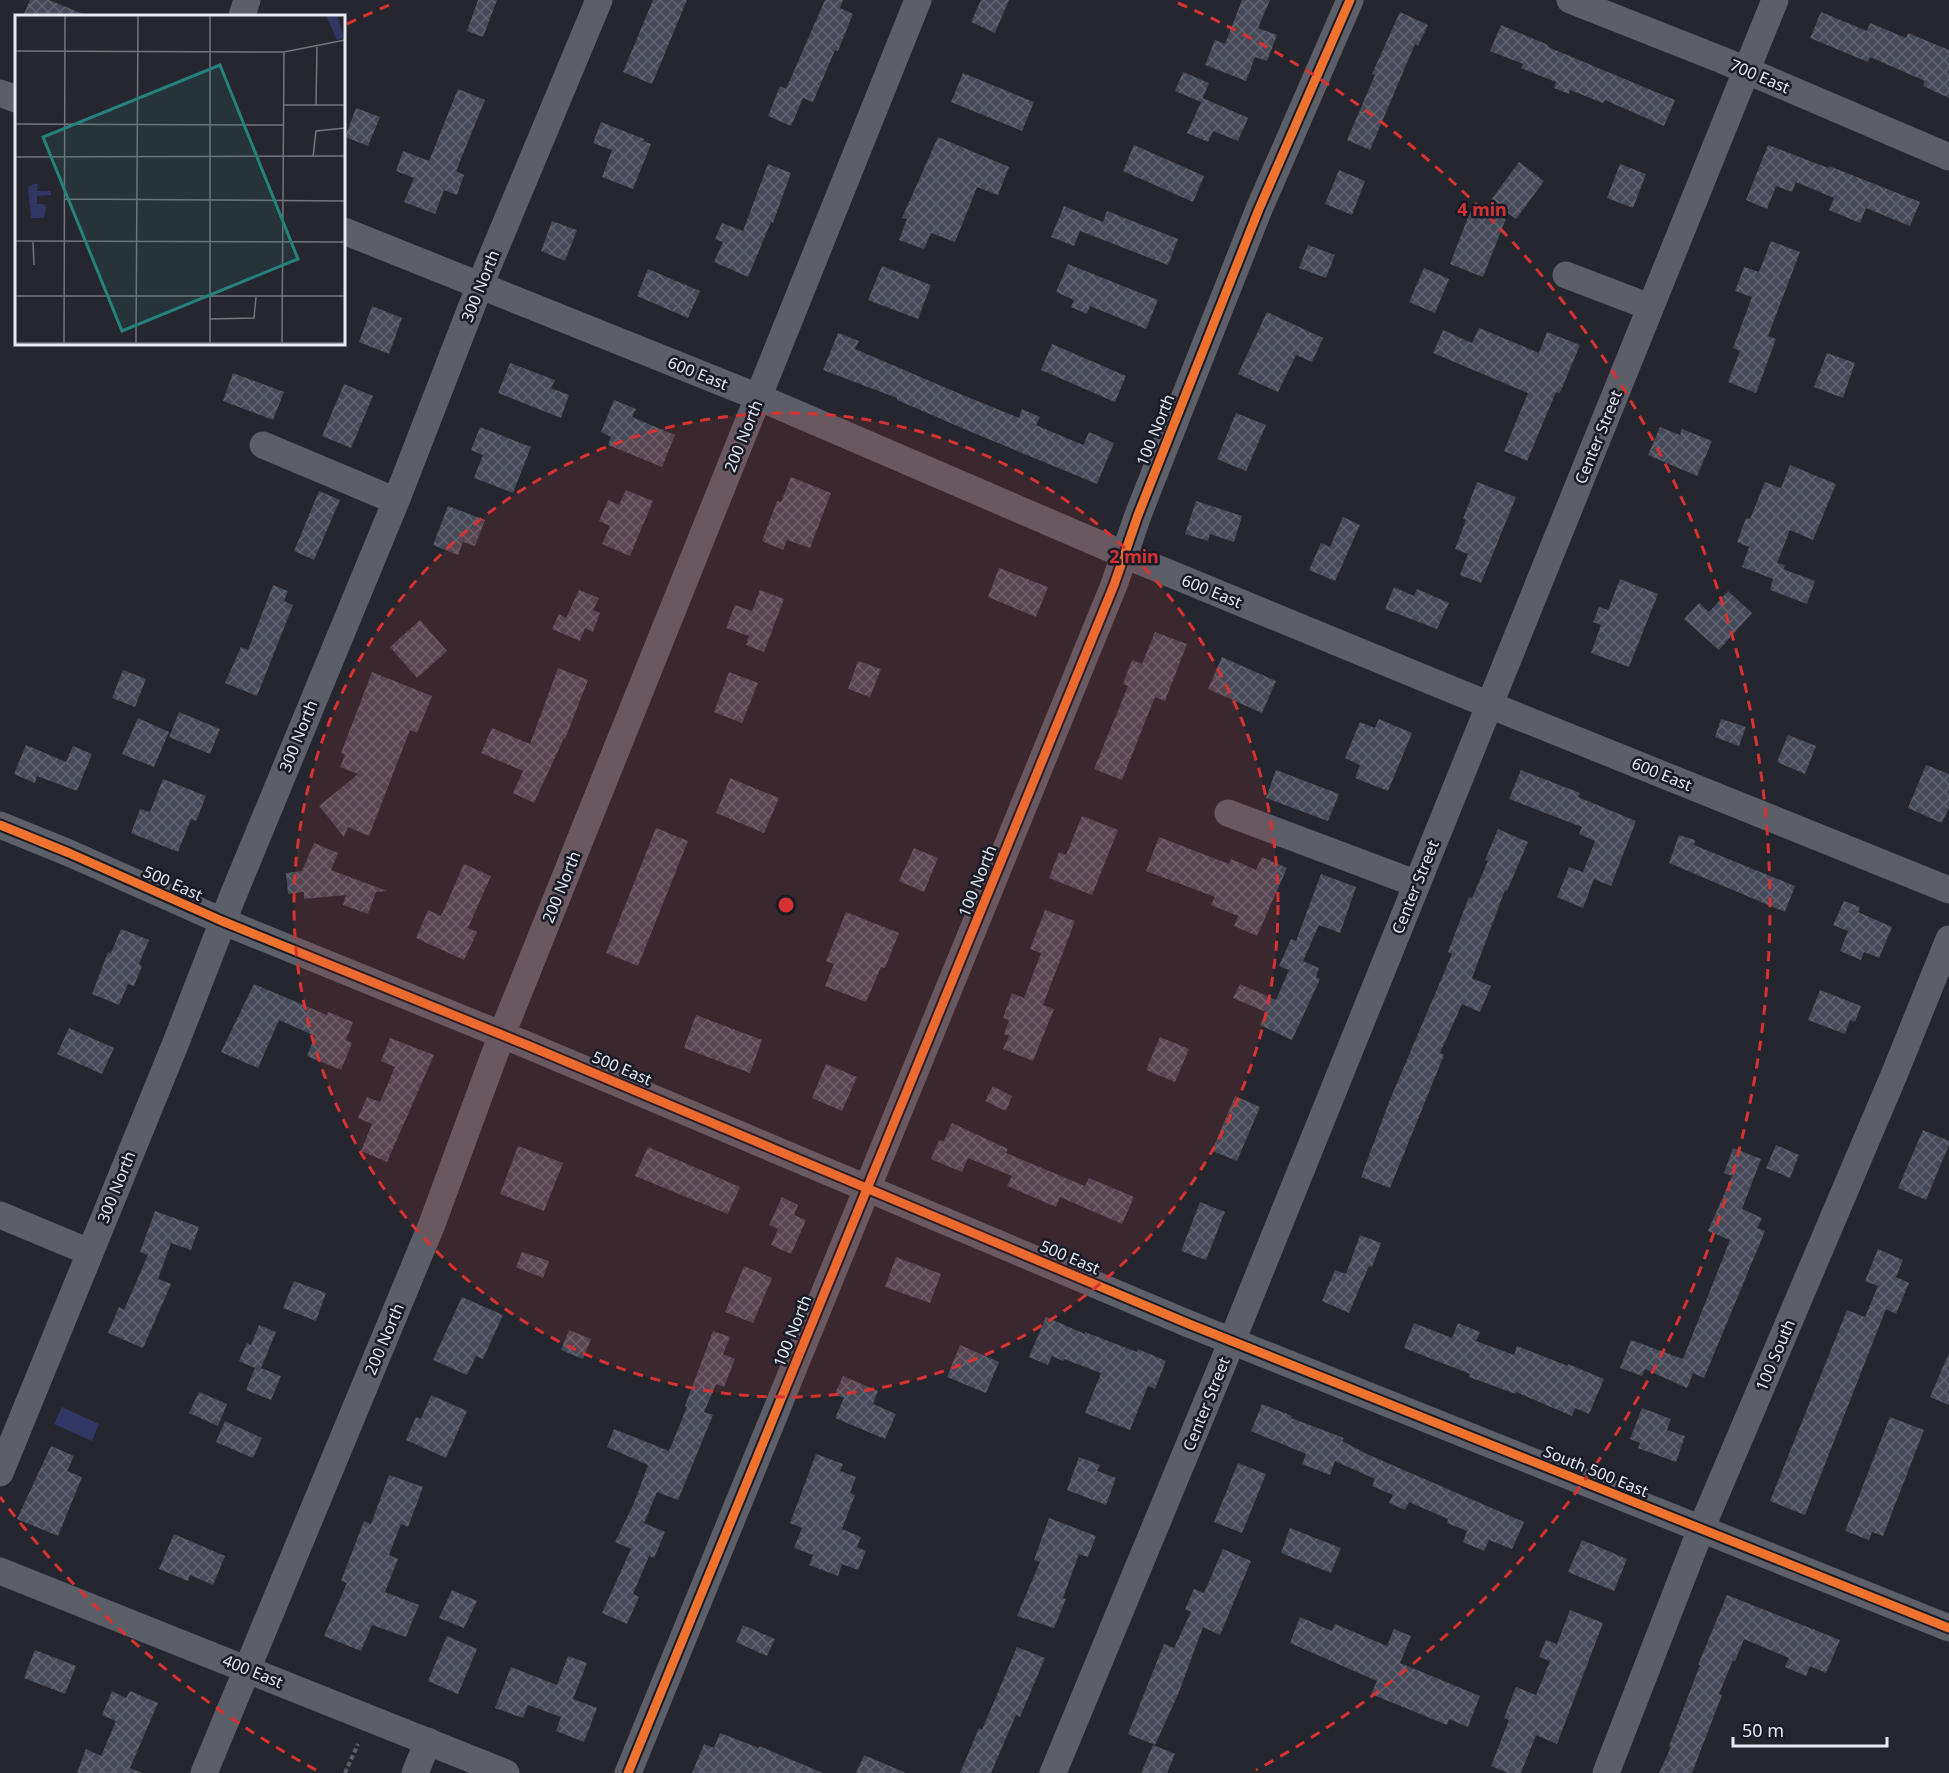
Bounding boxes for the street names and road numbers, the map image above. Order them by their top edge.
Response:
street label: 700 East [1727,54,1793,99]
street label: 300 North [456,247,504,325]
street label: 600 East [665,351,731,395]
street label: Center Street [1569,387,1627,487]
street label: 100 North [1131,391,1179,469]
street label: 200 North [719,397,767,475]
street label: 600 East [1179,569,1245,613]
street label: 300 North [274,697,322,775]
street label: 600 East [1629,752,1695,796]
street label: Center Street [1386,837,1444,937]
street label: 100 North [953,842,1001,920]
street label: 200 North [537,848,585,926]
street label: 500 East [140,860,206,906]
street label: 500 East [589,1046,655,1091]
street label: 300 North [92,1148,140,1226]
street label: 500 East [1037,1235,1103,1280]
street label: 100 North [768,1292,816,1370]
street label: 200 North [359,1300,409,1378]
street label: 100 South [1750,1316,1800,1394]
street label: Center Street [1177,1354,1235,1454]
street label: South 500 East [1540,1440,1652,1502]
street label: 400 East [220,1649,286,1693]

